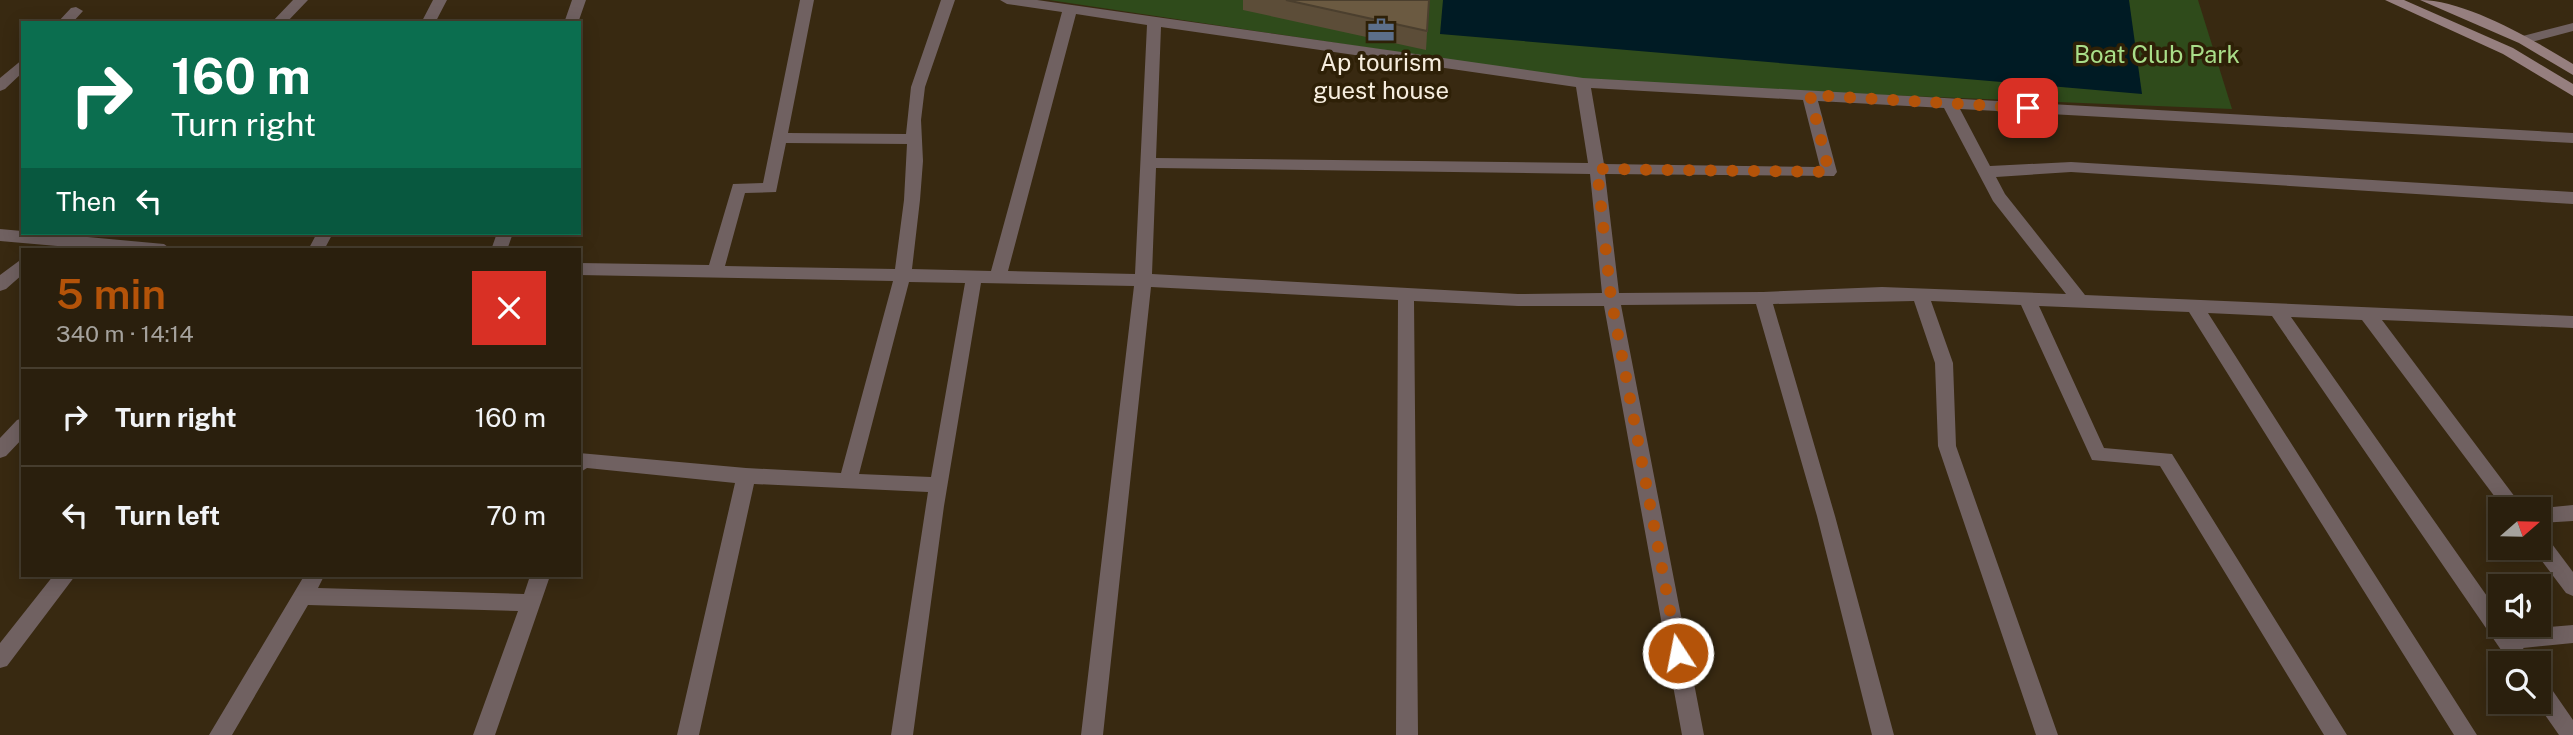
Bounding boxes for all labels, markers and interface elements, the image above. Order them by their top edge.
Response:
office icon: Ap tourism guest house [1366,15,1396,45]
park label: Boat Club Park [2074,40,2240,68]
text: 160 m [171,47,311,105]
place label: Ap tourism guest house [1313,48,1449,104]
icon: right [56,49,147,140]
pin [1998,78,2058,138]
icon: arrive [2009,89,2047,127]
text: Turn right [171,106,316,143]
icon: left [130,182,168,220]
text: Then [56,186,116,217]
text: 5 min [56,269,166,318]
button: close [472,271,546,345]
text: 340 m · 14:14 [56,320,194,347]
icon: right [56,398,94,436]
text: Turn right [115,402,237,433]
text: 160 m [475,402,546,433]
icon: left [56,496,94,534]
north arrow [2488,497,2552,560]
map controls [2488,497,2551,714]
text: Turn left [115,500,220,531]
text: 70 m [486,500,546,531]
button: sound [2488,574,2551,637]
position arrow [1641,616,1715,690]
button: search [2488,651,2551,714]

